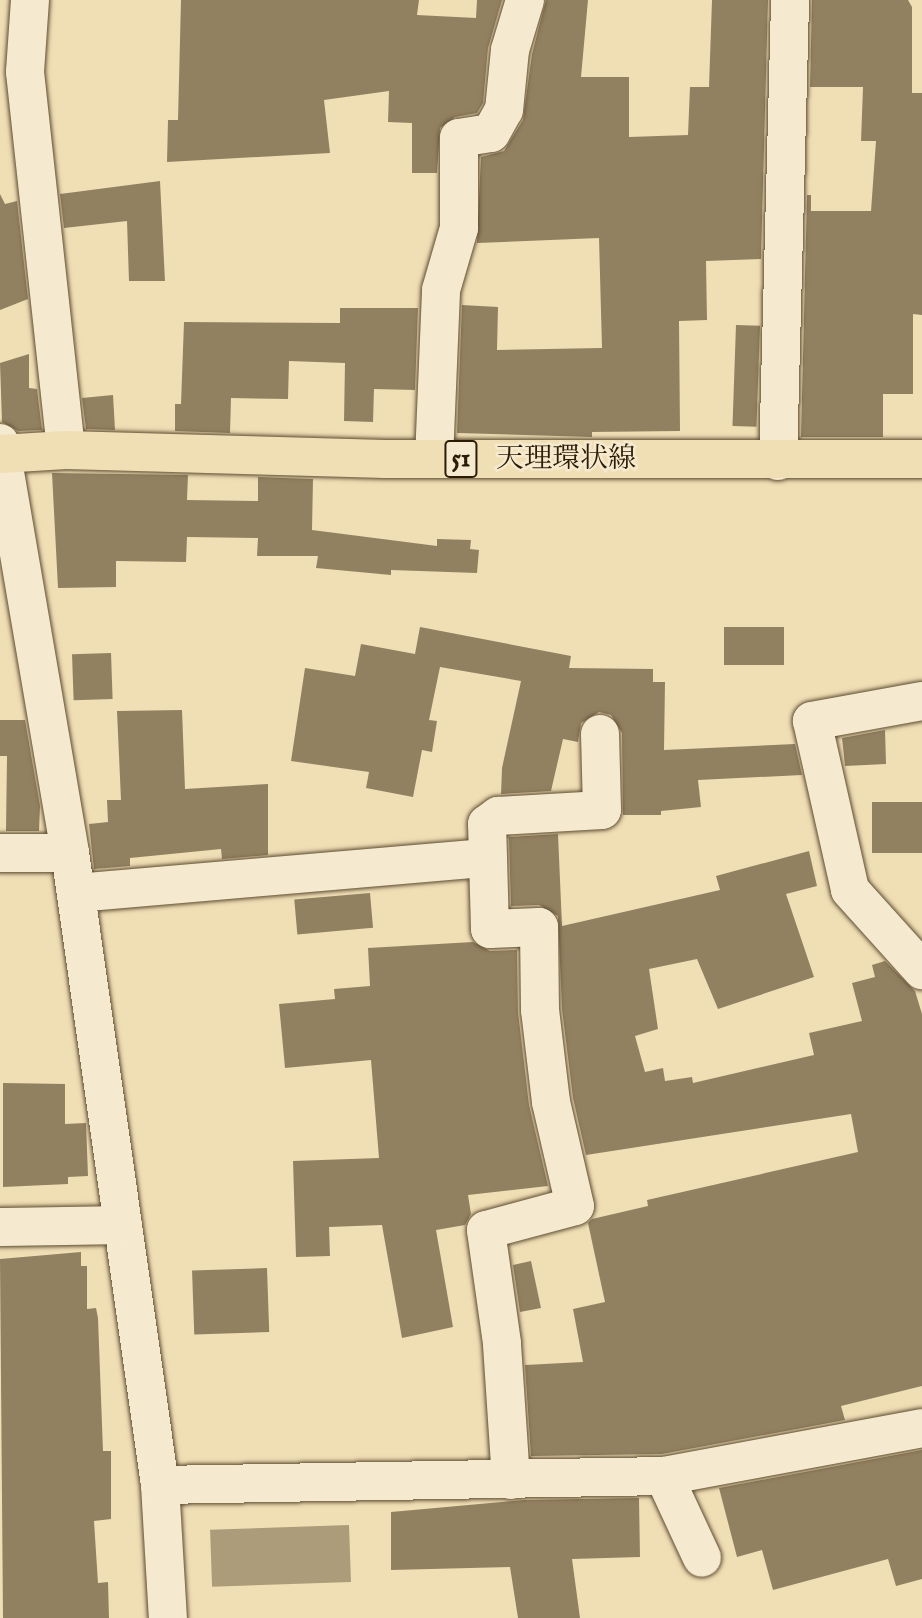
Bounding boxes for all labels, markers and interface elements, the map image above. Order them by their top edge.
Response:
road number: 51 [444,436,478,481]
street label: 天理環状線 [496,443,636,477]

